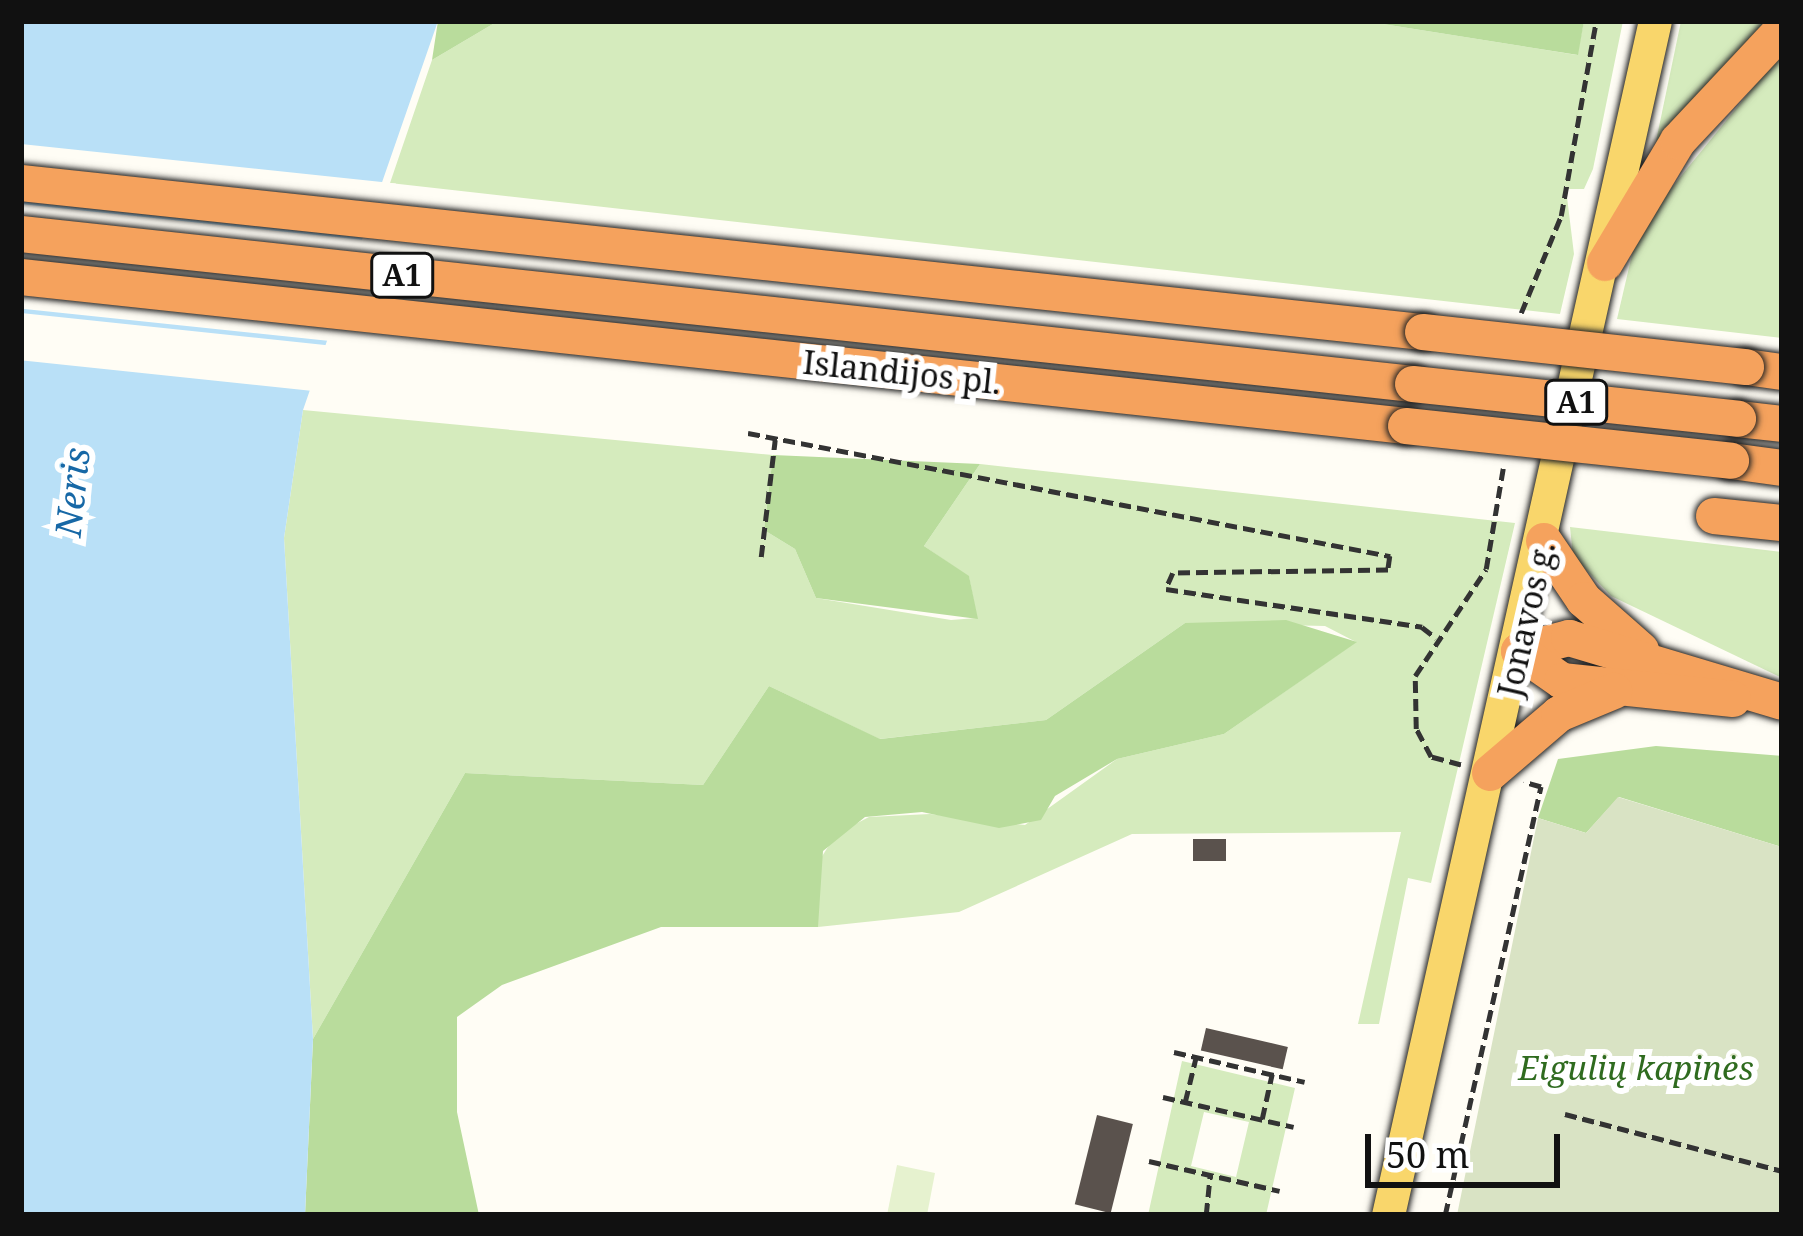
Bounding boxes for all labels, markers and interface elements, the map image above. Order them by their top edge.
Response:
road number: A1 [369,251,435,299]
street label: Islandijos pl. [801,342,1003,402]
road number: A1 [1543,378,1609,426]
water label: Neris [46,445,98,539]
street label: Jonavos g. [1489,537,1563,701]
park label: Eigulių kapinės [1518,1048,1754,1088]
scale bar [1371,1110,1566,1184]
text: 50 m [1386,1130,1470,1179]

